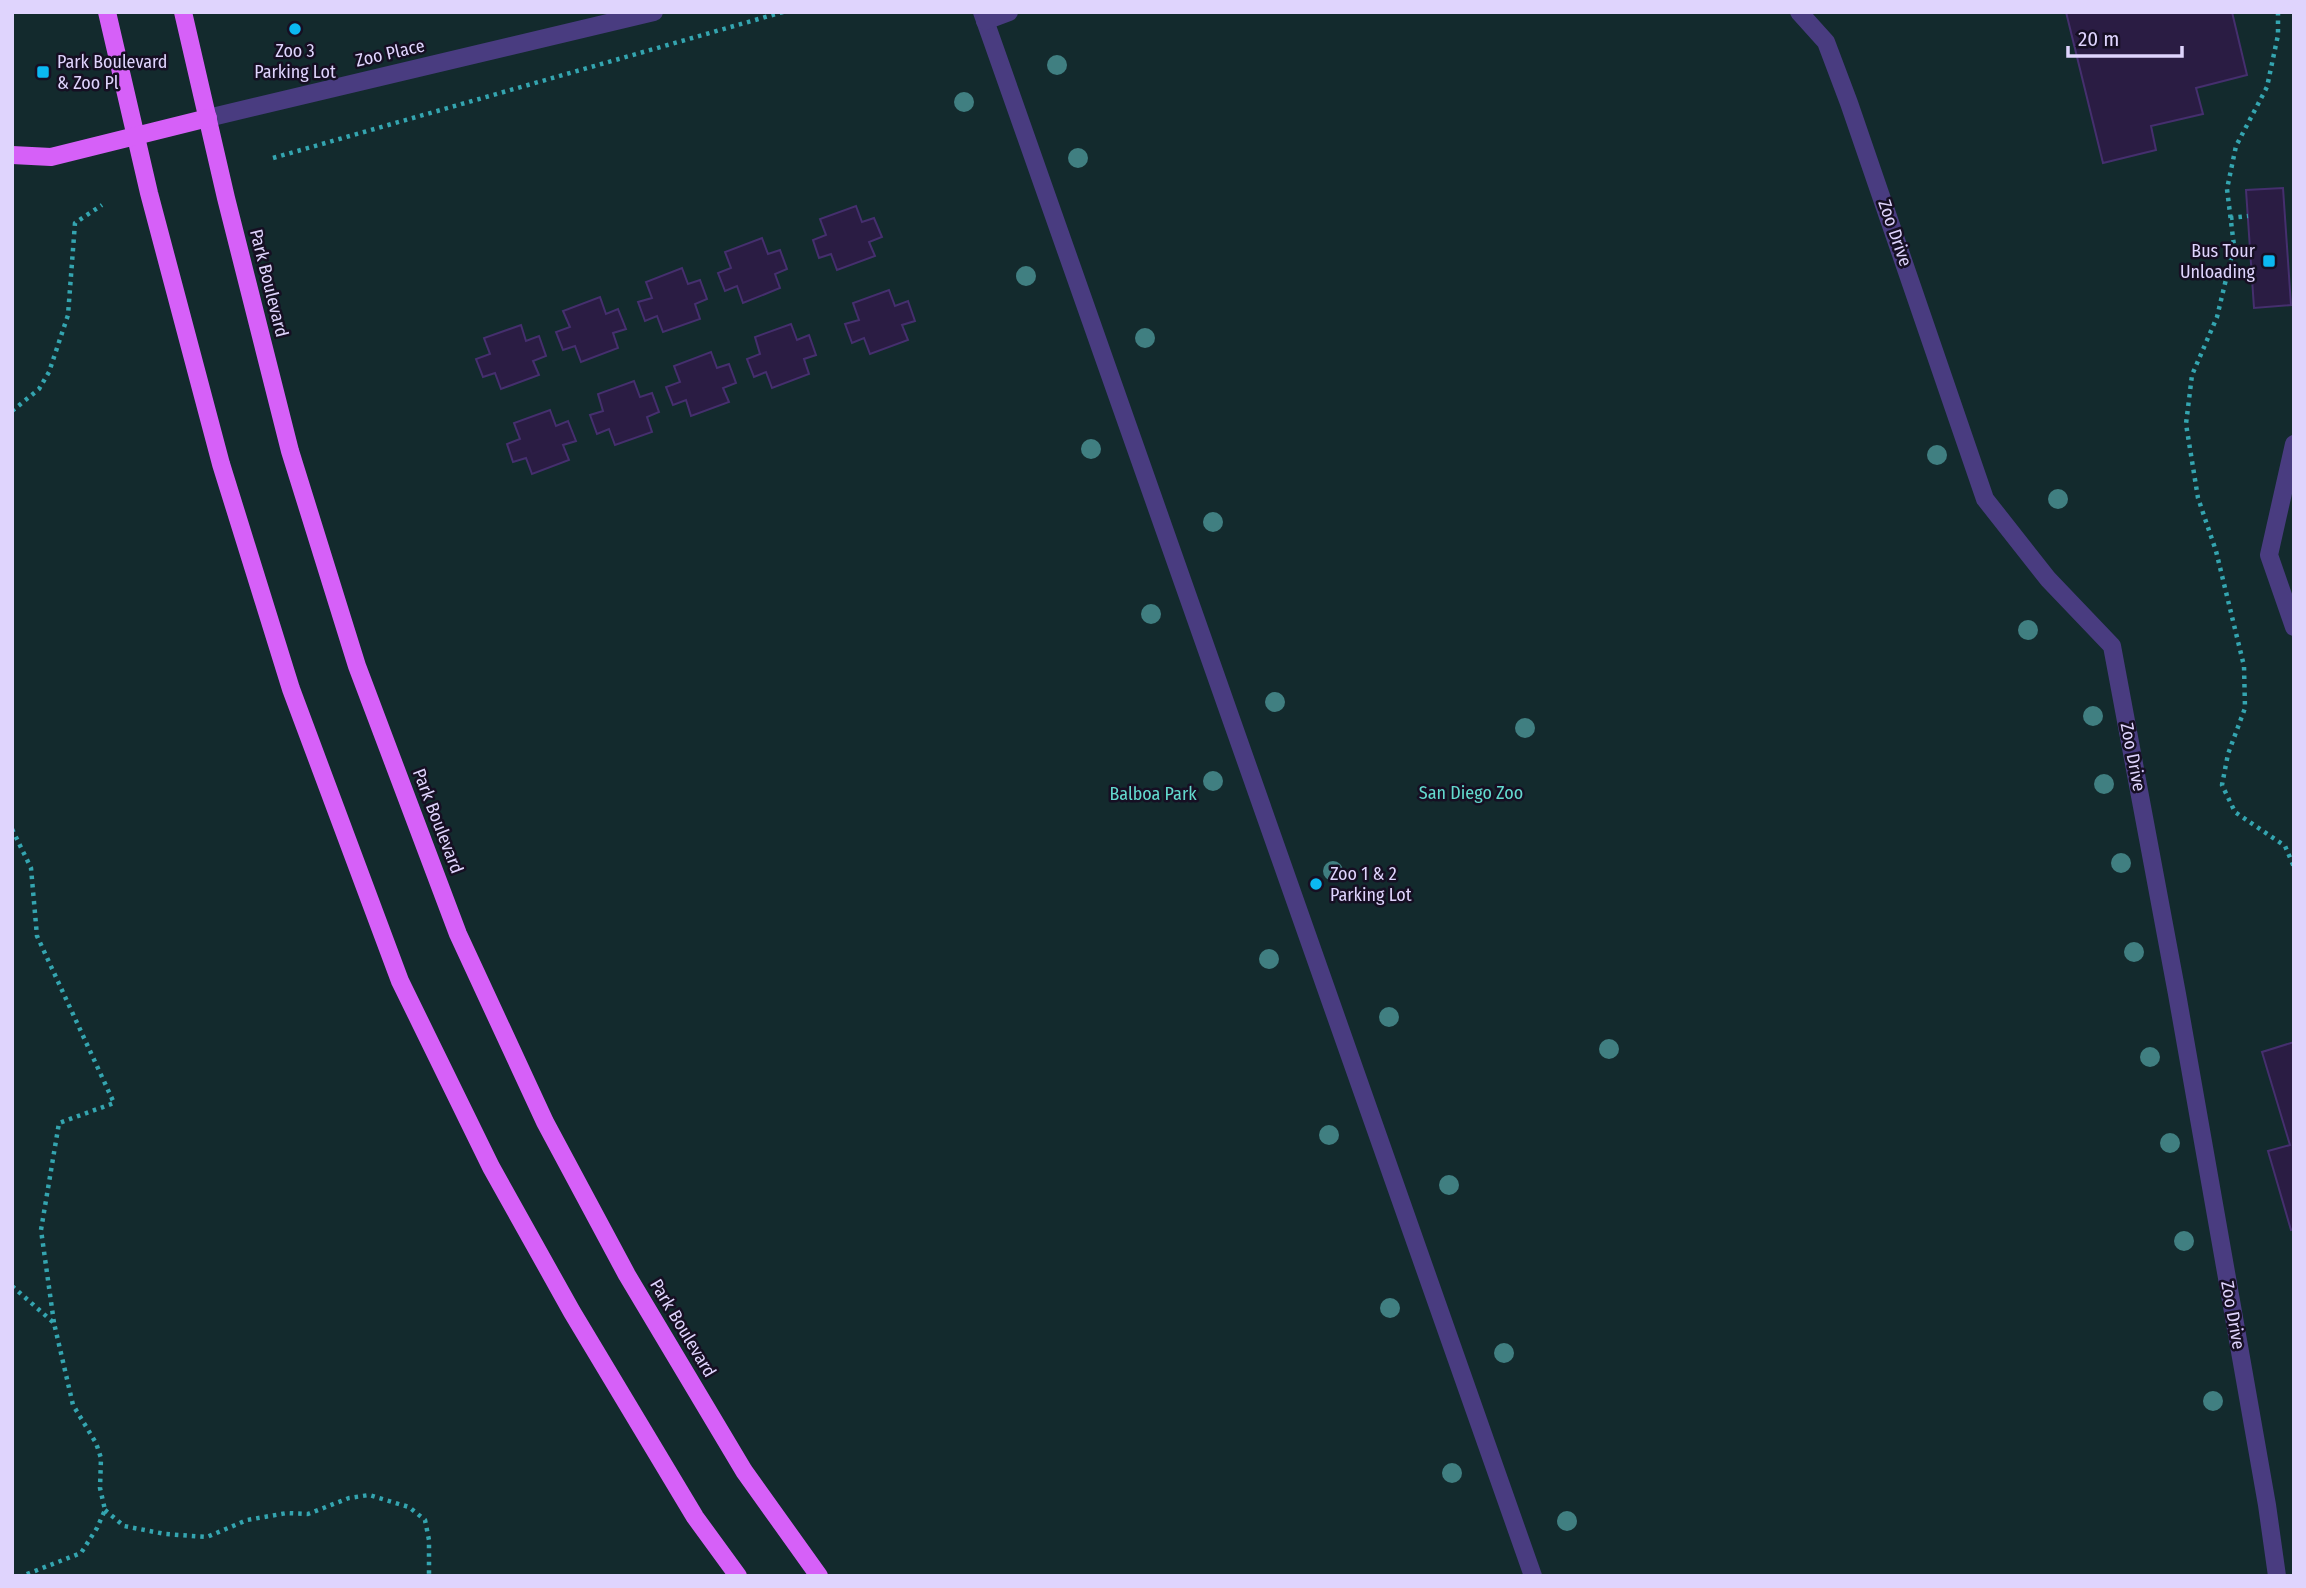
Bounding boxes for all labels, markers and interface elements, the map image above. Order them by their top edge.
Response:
scale bar [2068,14,2182,58]
marker: Zoo 3 Parking Lot [287,21,303,37]
text: 20 m [2078,26,2119,52]
street label: Zoo Place [353,34,427,72]
place label: Zoo 3 Parking Lot [254,40,336,83]
place label: Park Boulevard & Zoo Pl [57,51,167,94]
marker: Park Boulevard & Zoo Pl [35,64,51,80]
street label: Zoo Drive [1873,197,1917,269]
street label: Park Boulevard [245,227,293,339]
place label: Bus Tour Unloading [2180,240,2256,283]
marker: Bus Tour Unloading [2261,253,2277,269]
street label: Zoo Drive [2116,721,2150,793]
street label: Park Boulevard [408,766,468,876]
park label: San Diego Zoo [1419,782,1523,804]
park label: Balboa Park [1109,783,1197,805]
place label: Zoo 1 & 2 Parking Lot [1330,863,1412,906]
marker: Zoo 1 & 2 Parking Lot [1308,876,1324,892]
street label: Park Boulevard [645,1275,721,1381]
street label: Zoo Drive [2216,1279,2250,1351]

